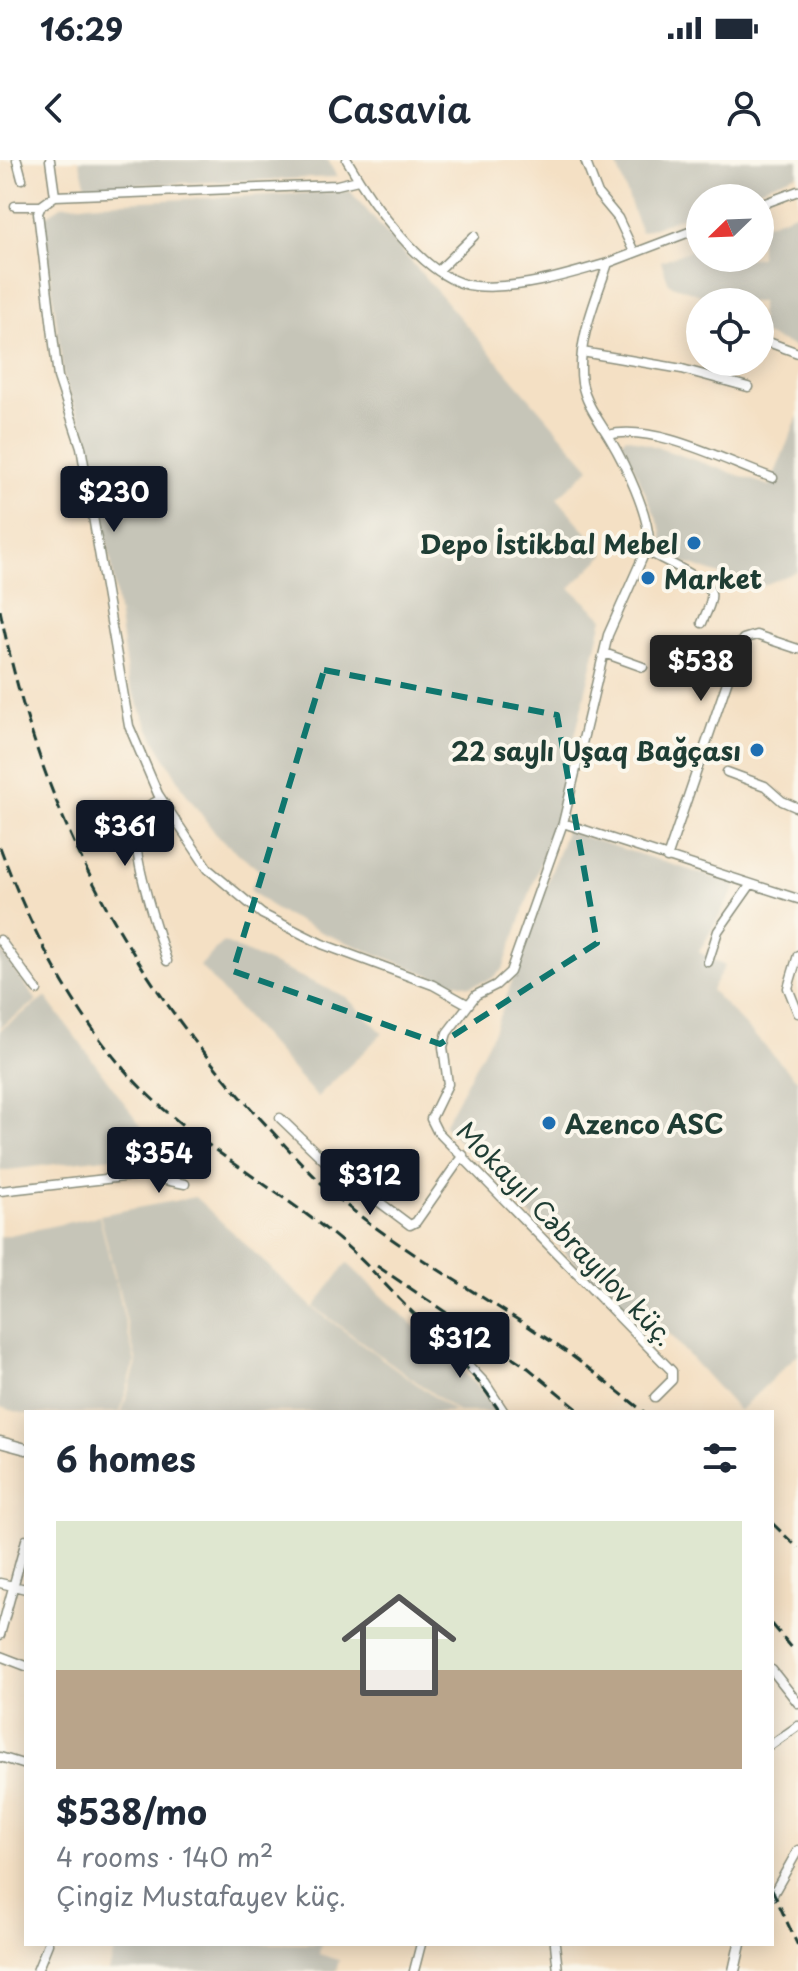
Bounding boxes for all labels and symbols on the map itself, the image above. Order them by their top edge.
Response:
north arrow [686,184,774,272]
pin: $230 [67,466,161,534]
place label: Depo İstikbal Mebel [420,524,678,563]
marker: Depo İstikbal Mebel [685,534,703,552]
place label: Market [664,559,762,598]
marker: Market [639,569,657,587]
pin: $538 [654,635,748,703]
place label: 22 saylı Uşaq Bağçası [451,731,741,770]
marker: 22 saylı Uşaq Bağçası [748,741,766,759]
pin: $361 [78,800,172,868]
place label: Azenco ASC [565,1104,723,1143]
street label: Mokayıl Cəbrayılov küç. [448,1112,684,1354]
marker: Azenco ASC [540,1114,558,1132]
pin: $354 [112,1127,206,1195]
pin: $312 [323,1149,417,1217]
pin: $312 [413,1312,507,1380]

